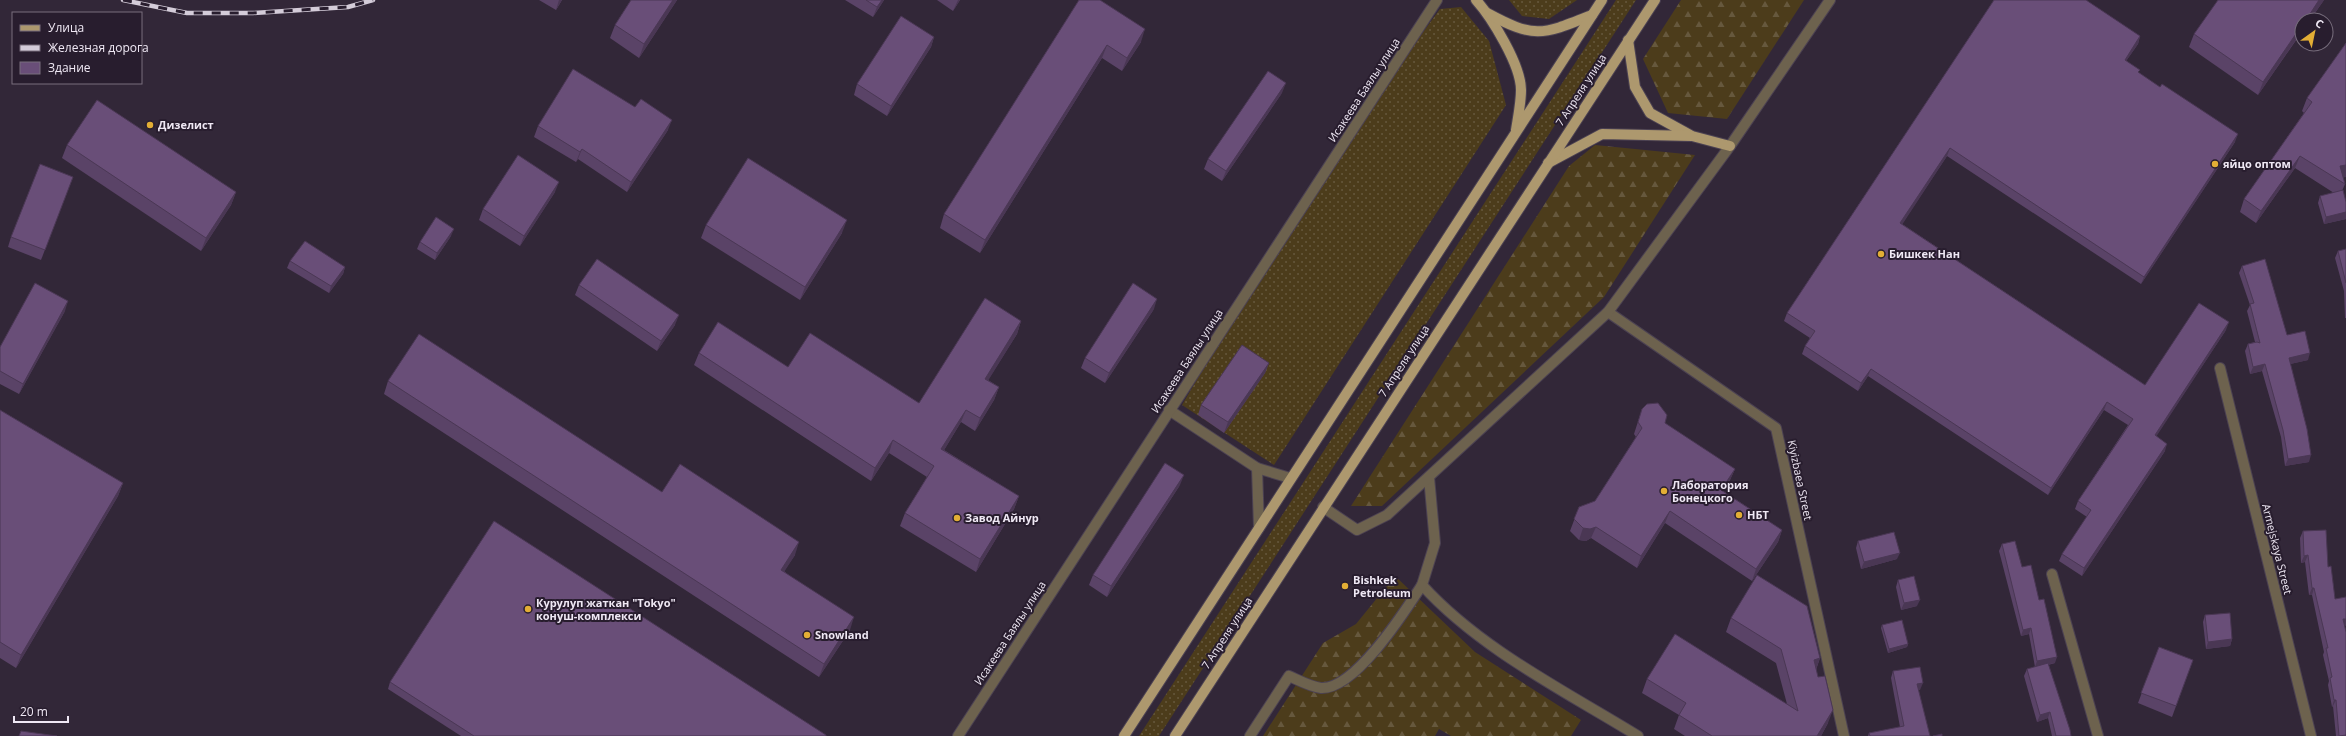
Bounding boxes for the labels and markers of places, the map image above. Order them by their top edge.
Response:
place label: Дизелист [158,117,214,132]
marker: Дизелист [145,120,155,130]
place label: яйцо оптом [2223,156,2291,171]
marker: яйцо оптом [2210,159,2220,169]
place label: Бишкек Нан [1889,246,1960,261]
marker: Бишкек Нан [1876,249,1886,259]
place label: Лаборатория Бонецкого [1672,477,1748,505]
marker: Лаборатория Бонецкого [1659,486,1669,496]
place label: НБТ [1747,507,1769,522]
place label: Завод Айнур [965,510,1039,525]
marker: НБТ [1734,510,1744,520]
marker: Завод Айнур [952,513,962,523]
place label: Bishkek Petroleum [1353,572,1411,600]
marker: Bishkek Petroleum [1340,581,1350,591]
place label: Курулуп жаткан "Tokyo" конуш-комплекси [536,595,676,623]
marker: Курулуп жаткан "Tokyo" конуш-комплекси [523,604,533,614]
place label: Snowland [815,627,869,642]
marker: Snowland [802,630,812,640]

